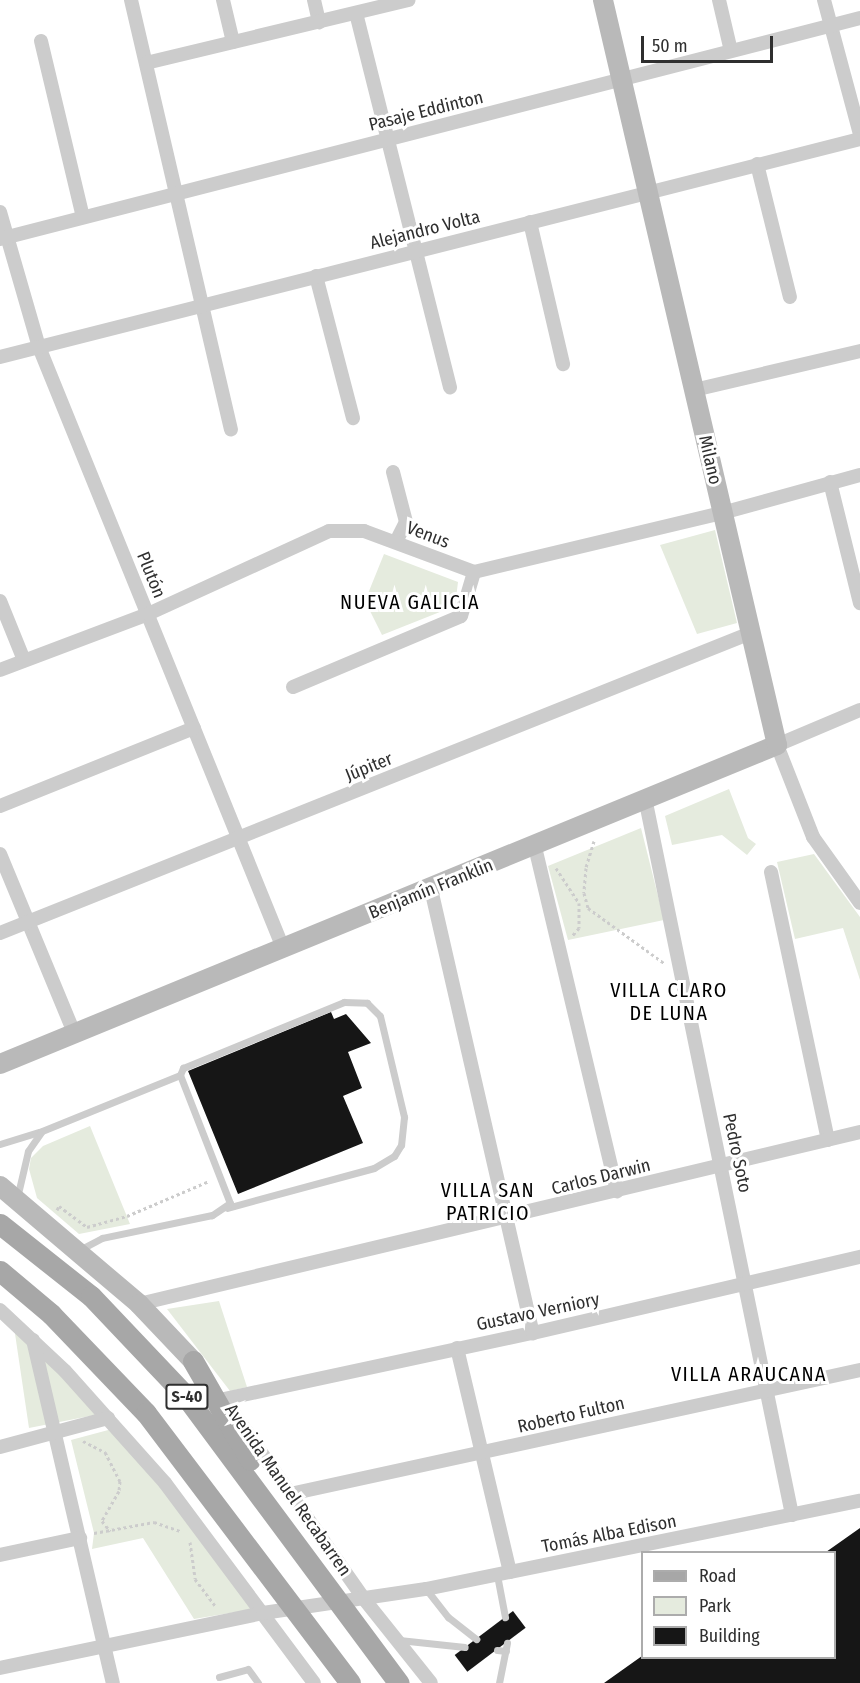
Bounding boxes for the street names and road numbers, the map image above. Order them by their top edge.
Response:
street label: Pasaje Eddinton [367,86,485,136]
street label: Alejandro Volta [368,206,482,254]
street label: Milano [694,433,726,487]
street label: Venus [404,517,452,553]
street label: Plutón [132,549,170,601]
street label: Júpiter [342,748,396,786]
street label: Benjamín Franklin [366,854,496,924]
street label: Pedro Soto [718,1111,756,1195]
street label: Carlos Darwin [549,1154,653,1200]
street label: Gustavo Verniory [475,1288,601,1336]
road number: S-40 [164,1384,210,1410]
street label: Roberto Fulton [515,1392,627,1438]
street label: Avenida Manuel Recabarren [220,1400,356,1580]
street label: Tomás Alba Edison [540,1510,678,1558]

